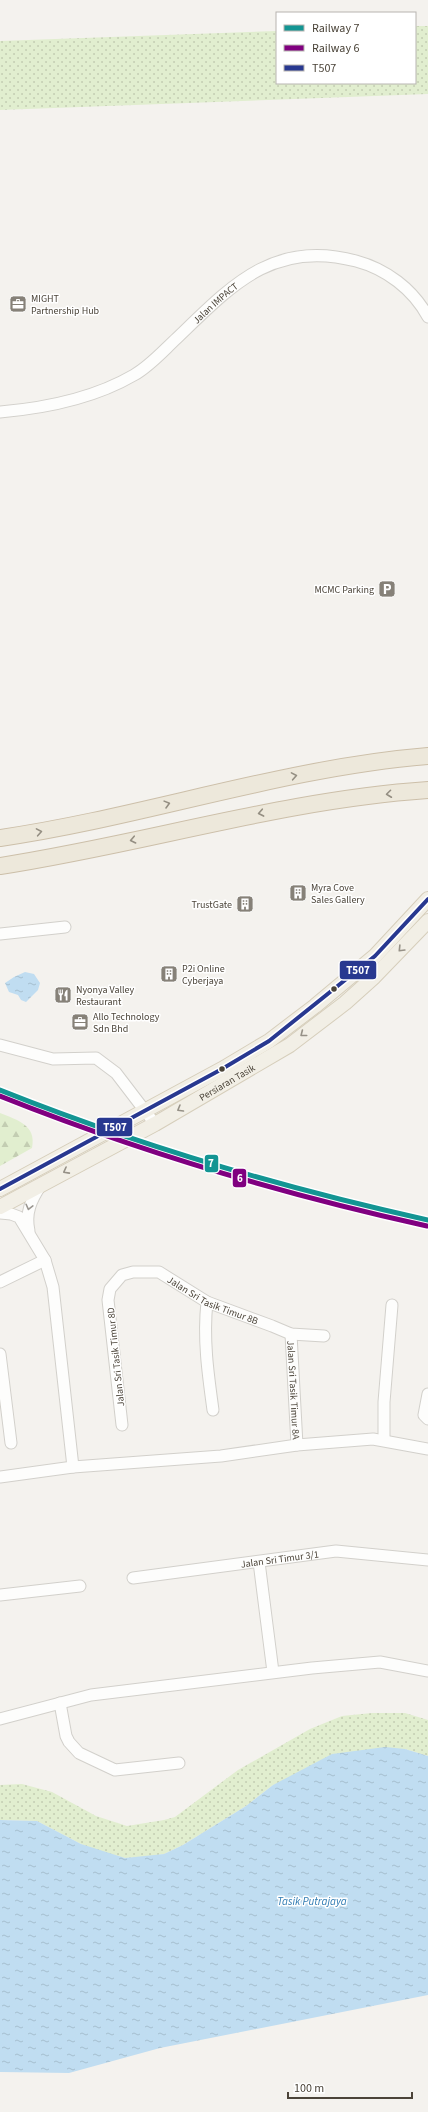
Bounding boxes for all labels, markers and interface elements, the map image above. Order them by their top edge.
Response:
legend [276,12,416,84]
text: Railway 7 [312,20,359,37]
text: Railway 6 [312,40,359,57]
text: T507 [312,60,336,77]
street label: Jalan IMPACT [190,279,242,327]
place label: MIGHT Partnership Hub [31,292,100,318]
office icon: MIGHT Partnership Hub [8,294,28,314]
parking icon: MCMC Parking [377,579,397,599]
place label: MCMC Parking [314,583,374,597]
one-way arrow [291,772,297,780]
one-way arrow [386,790,392,799]
one-way arrow [164,800,171,809]
one-way arrow [257,808,264,816]
one-way arrow [35,828,42,836]
one-way arrow [130,835,137,843]
place label: Myra Cove Sales Gallery [311,881,365,907]
building icon: Myra Cove Sales Gallery [288,883,308,903]
building icon: TrustGate [235,894,255,914]
place label: TrustGate [192,898,232,912]
one-way arrow [398,944,406,952]
line badge: T507 [339,960,377,980]
place label: P2i Online Cyberjaya [182,962,225,988]
text: T507 [346,963,370,978]
building icon: P2i Online Cyberjaya [159,964,179,984]
place label: Nyonya Valley Restaurant [76,983,135,1009]
unlabelled marker [329,984,339,994]
restaurant icon: Nyonya Valley Restaurant [53,985,73,1005]
place label: Allo Technology Sdn Bhd [93,1010,160,1036]
office icon: Allo Technology Sdn Bhd [70,1012,90,1032]
one-way arrow [301,1030,308,1037]
street label: Persiaran Tasik [197,1061,258,1105]
unlabelled marker [217,1064,227,1074]
one-way arrow [177,1105,185,1112]
line badge: T507 [96,1117,133,1137]
text: T507 [103,1120,127,1135]
line badge: 7 [204,1154,219,1173]
text: 7 [208,1156,214,1171]
one-way arrow [63,1166,70,1174]
line badge: 6 [232,1168,247,1188]
text: 6 [237,1171,243,1186]
one-way arrow [26,1204,34,1210]
street label: Jalan Sri Tasik Timur 8B [164,1273,260,1328]
street label: Jalan Sri Tasik Timur 8D [104,1307,128,1407]
street label: Jalan Sri Tasik Timur 8A [283,1340,303,1440]
street label: Jalan Sri Timur 3/1 [240,1547,320,1572]
water label: Tasik Putrajaya [277,1894,347,1909]
scale bar [288,2074,412,2100]
text: 100 m [294,2080,324,2097]

